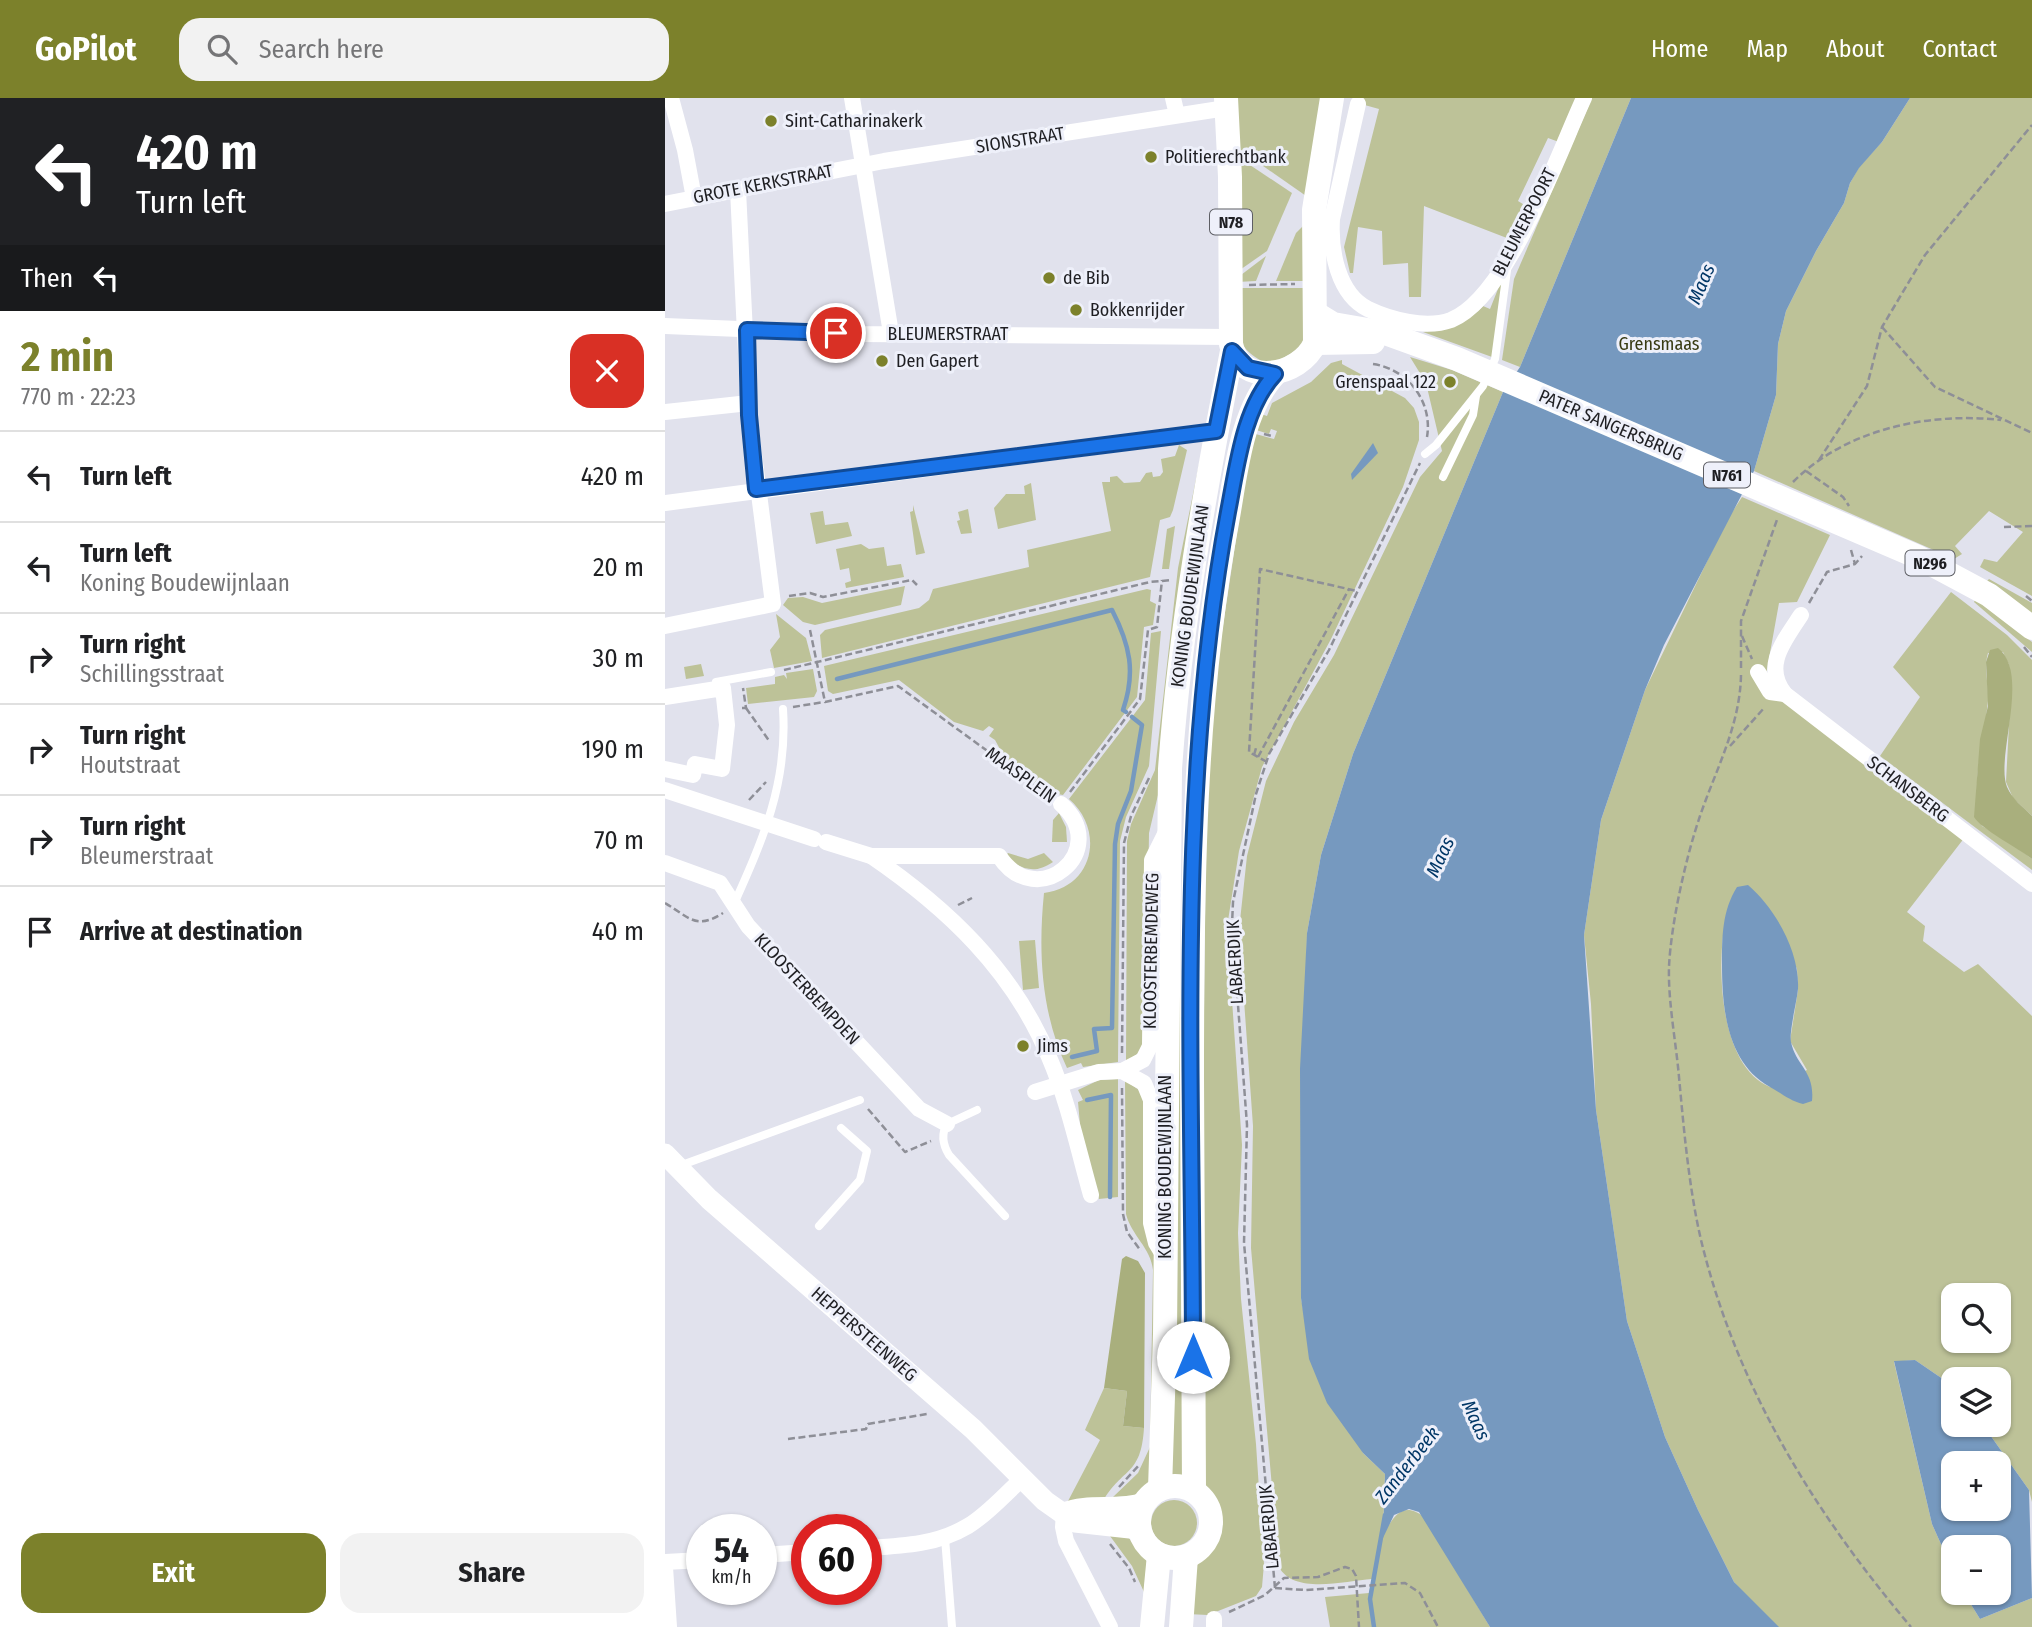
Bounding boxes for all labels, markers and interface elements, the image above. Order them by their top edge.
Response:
search box [179,18,669,81]
text: GoPilot [35,29,137,69]
icon: search [203,30,241,68]
text: Search here [259,34,384,65]
text: Home [1651,35,1708,63]
text: Map [1746,35,1788,63]
text: About [1826,35,1884,63]
text: Contact [1922,35,1997,63]
place label: Sint-Catharinakerk [785,110,923,132]
marker: Sint-Catharinakerk [763,113,779,129]
street label: SIONSTRAAT [974,122,1066,158]
text: 420 m [136,123,258,182]
icon: left [21,126,112,217]
place label: Politierechtbank [1165,146,1286,168]
marker: Politierechtbank [1143,149,1159,165]
street label: GROTE KERKSTRAAT [691,160,835,208]
street label: BLEUMERPOORT [1487,164,1561,279]
text: Turn left [136,183,246,221]
road number: N78 [1210,210,1252,234]
icon: left [87,259,125,297]
water label: Maas [1682,261,1720,307]
text: Then [21,263,73,294]
place label: de Bib [1063,267,1110,289]
marker: de Bib [1041,270,1057,286]
place label: Bokkenrijder [1090,299,1185,321]
marker: Bokkenrijder [1068,302,1084,318]
pin [806,303,866,363]
icon: arrive [817,314,855,352]
street label: BLEUMERSTRAAT [888,323,1009,345]
text: 2 min [21,332,114,382]
park label: Grensmaas [1618,333,1700,355]
button: close [570,334,644,408]
place label: Den Gapert [896,350,979,372]
marker: Den Gapert [874,353,890,369]
place label: Grenspaal 122 [1335,371,1436,393]
marker: Grenspaal 122 [1442,374,1458,390]
text: 770 m · 22:23 [21,383,136,411]
street label: PATER SANGERSBRUG [1535,385,1687,465]
icon: left [21,458,59,496]
text: Turn left [80,461,172,492]
text: 420 m [581,461,644,492]
road number: N761 [1704,462,1750,488]
street label: KONING BOUDEWIJNLAAN [1166,503,1214,689]
text: Turn left [80,538,172,569]
icon: left [21,549,59,587]
road number: N296 [1905,550,1955,576]
text: 20 m [593,552,644,583]
text: Koning Boudewijnlaan [80,569,290,597]
text: Turn right [80,629,186,660]
icon: right [21,640,59,678]
text: 30 m [593,643,644,674]
text: Schillingsstraat [80,660,224,688]
text: Turn right [80,720,186,751]
icon: right [21,731,59,769]
text: 190 m [582,734,644,765]
street label: MAASPLEIN [981,742,1061,808]
text: Houtstraat [80,751,180,779]
street label: SCHANSBERG [1863,751,1953,827]
text: Turn right [80,811,186,842]
icon: right [21,822,59,860]
text: 70 m [594,825,644,856]
water label: Maas [1421,833,1459,881]
text: Bleumerstraat [80,842,213,870]
street label: KLOOSTERBEMDEWEG [1139,873,1163,1029]
icon: arrive [21,913,59,951]
text: Arrive at destination [80,916,303,947]
text: 40 m [592,916,644,947]
street label: LABAERDIJK [1222,919,1248,1005]
street label: KLOOSTERBEMPDEN [750,929,864,1049]
place label: Jims [1037,1035,1068,1057]
marker: Jims [1015,1038,1031,1054]
street label: KONING BOUDEWIJNLAAN [1154,1075,1176,1259]
street label: HEPPERSTEENWEG [807,1282,921,1386]
map controls [1941,1283,2011,1605]
button: search [1941,1283,2011,1353]
position arrow [1156,1320,1230,1394]
button: layers [1941,1367,2011,1437]
water label: Maas [1457,1396,1495,1444]
water label: Zanderbeek [1369,1422,1444,1509]
button: + [1941,1451,2011,1521]
street label: LABAERDIJK [1254,1483,1284,1570]
speed limit sign: 60 [791,1514,882,1605]
text: 54 [714,1529,749,1571]
button: Exit [21,1533,326,1613]
button: Share [340,1533,644,1613]
button: − [1941,1535,2011,1605]
text: km/h [711,1566,752,1588]

